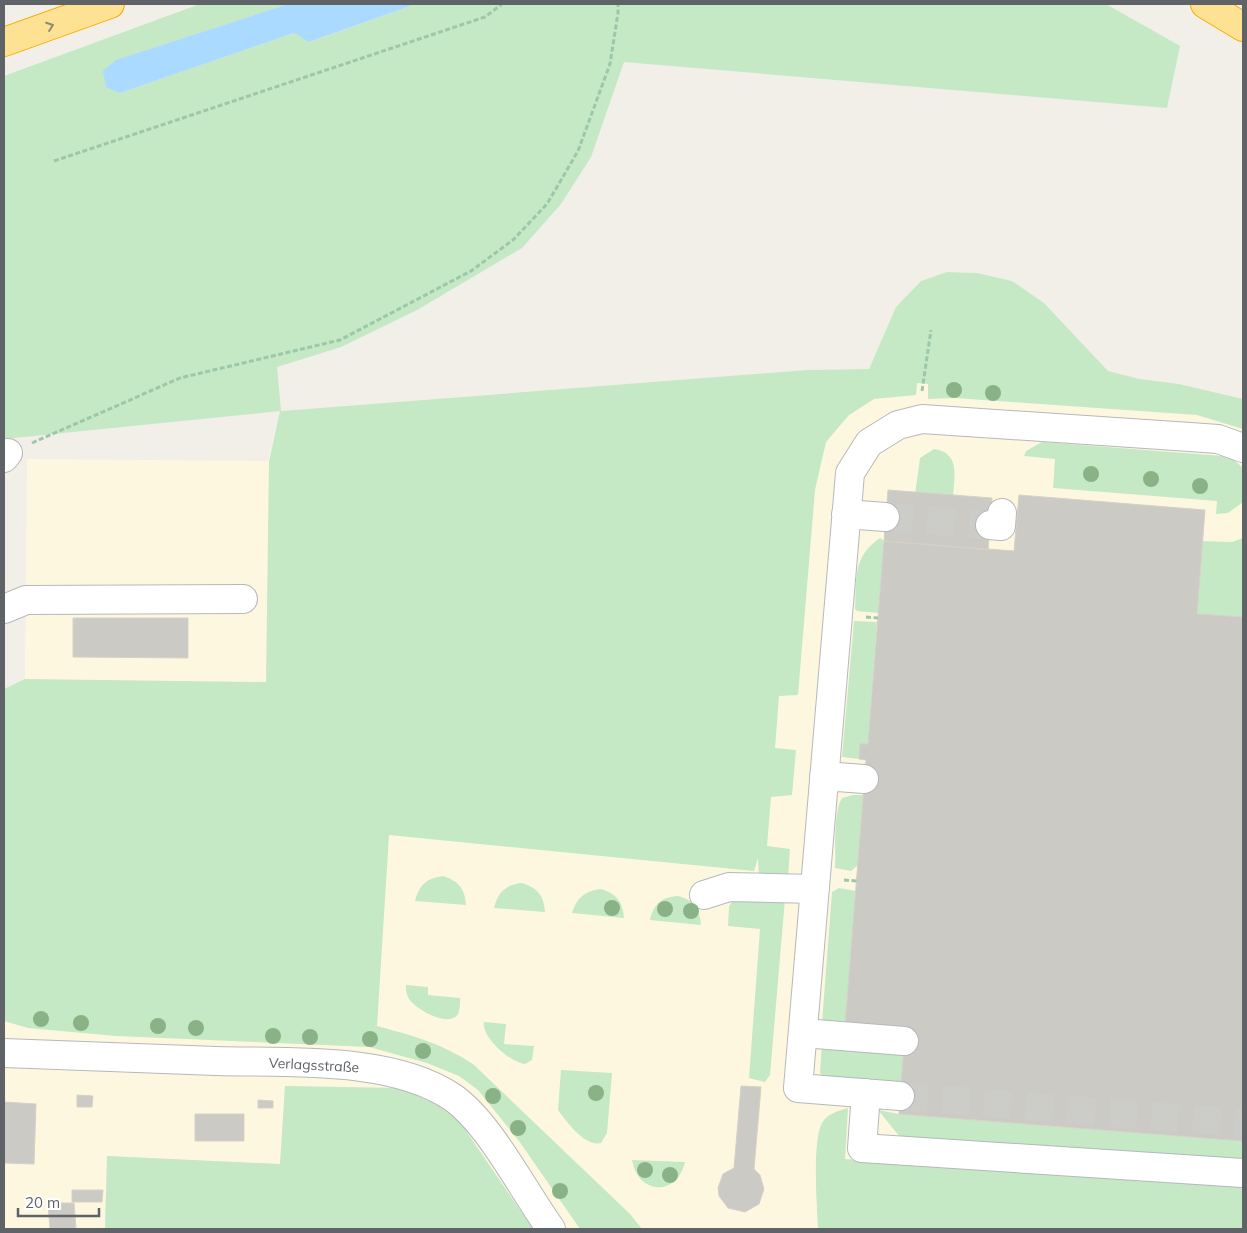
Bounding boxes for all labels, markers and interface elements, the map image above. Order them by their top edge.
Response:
one-way arrow [45,22,53,32]
street label: Verlagsstraße [268,1054,360,1076]
scale bar [18,1186,99,1218]
text: 20 m [25,1193,60,1212]

